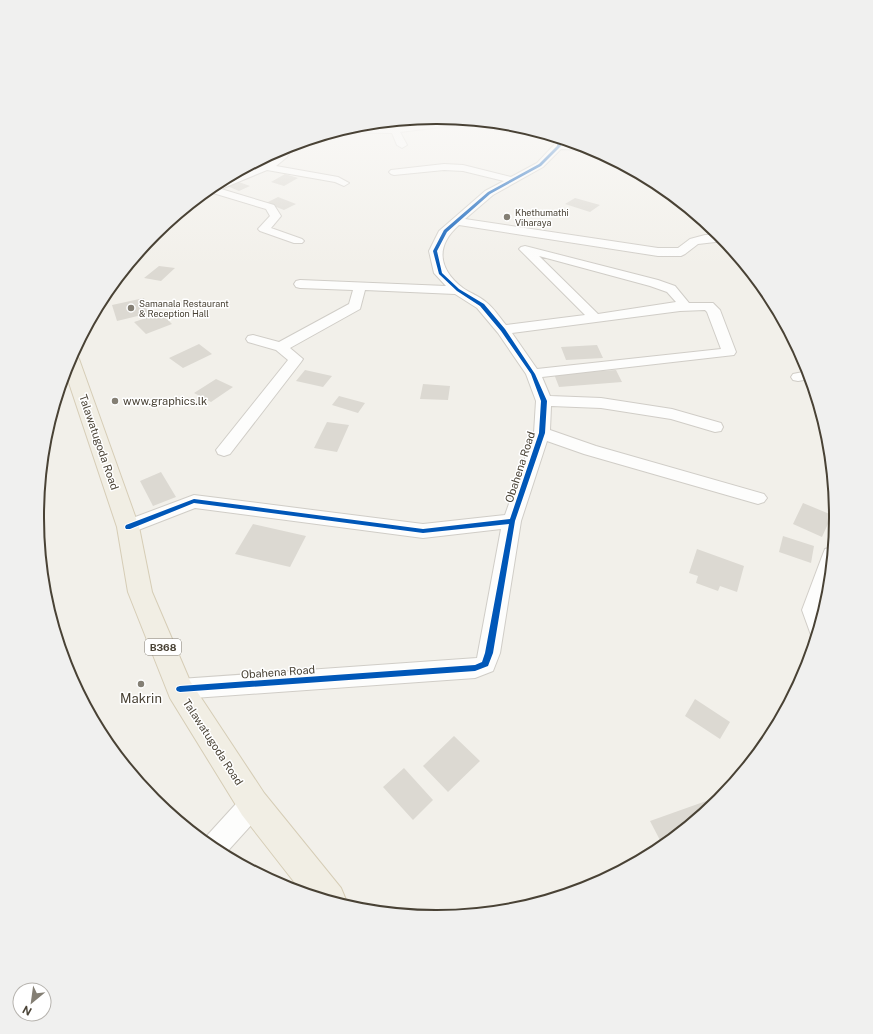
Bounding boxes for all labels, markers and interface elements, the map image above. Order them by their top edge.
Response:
place label: Khethumathi Viharaya [515,207,569,228]
marker: Khethumathi Viharaya [502,212,512,222]
place label: Samanala Restaurant & Reception Hall [139,298,229,319]
marker: Samanala Restaurant & Reception Hall [126,303,136,313]
street label: Talawatugoda Road [77,393,121,491]
place label: www.graphics.lk [123,395,207,407]
marker: www.graphics.lk [110,396,120,406]
street label: Obahena Road [503,430,537,504]
road number: B368 [145,639,181,655]
street label: Obahena Road [241,663,315,681]
marker: Makrin [136,679,146,689]
place label: Makrin [120,691,162,706]
street label: Talawatugoda Road [181,697,245,787]
north arrow [12,982,52,1022]
text: N [20,1003,34,1018]

